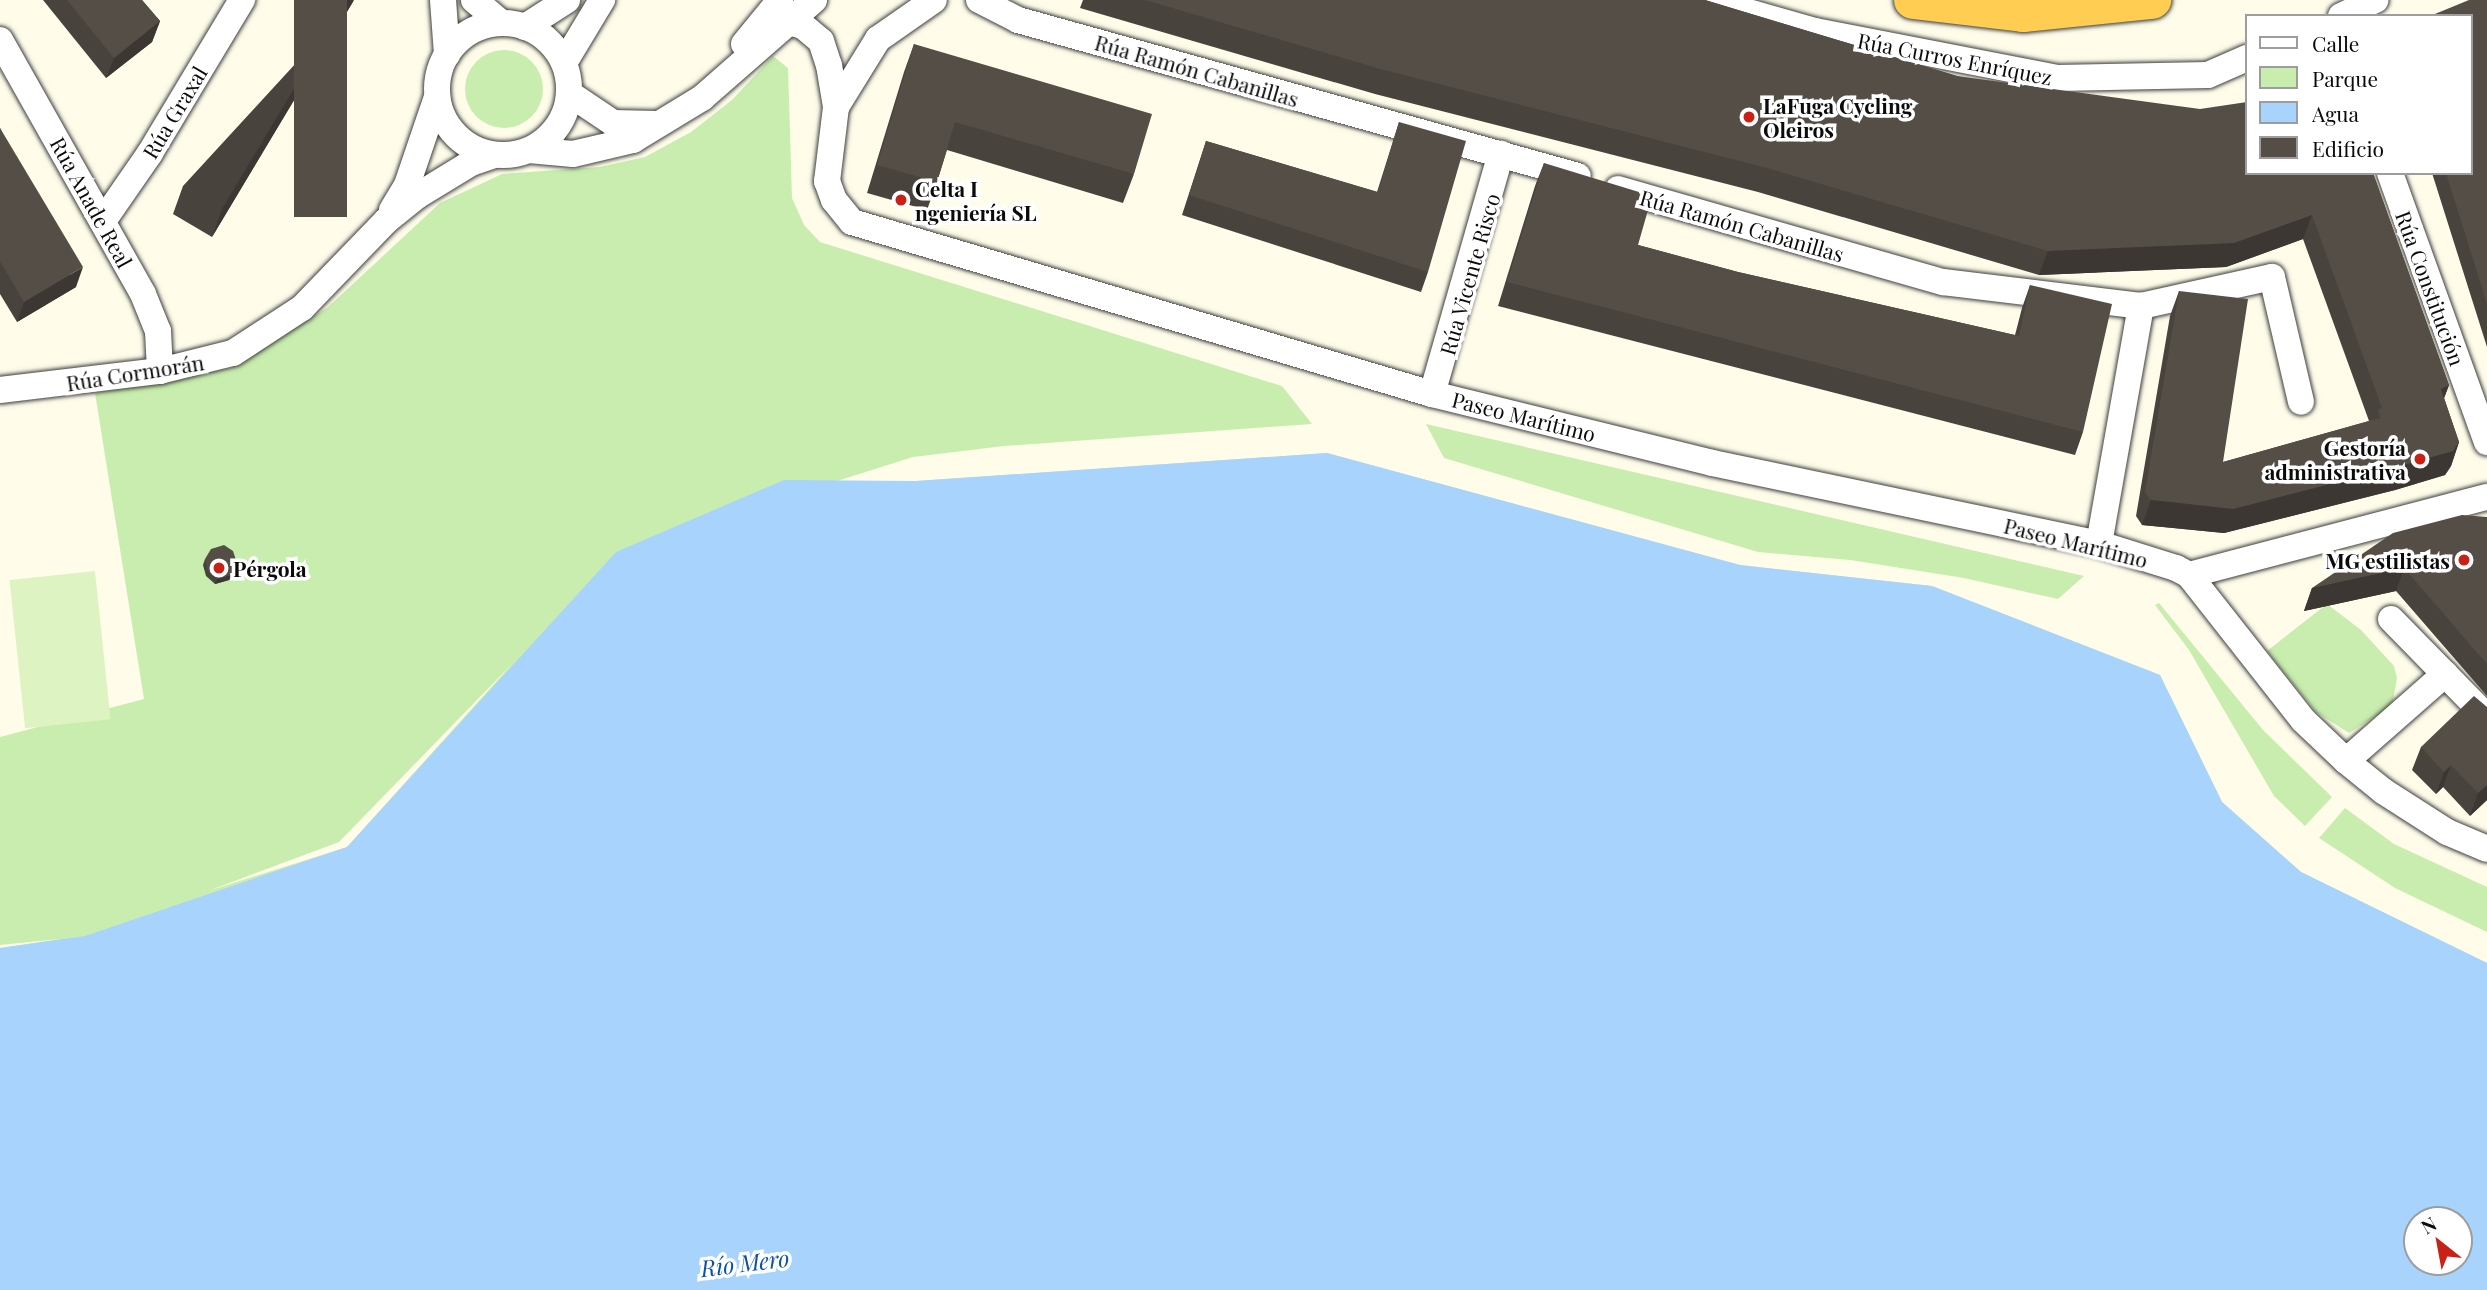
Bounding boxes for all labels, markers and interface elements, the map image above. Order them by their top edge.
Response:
legend [2246,14,2473,175]
street label: Rúa Curros Enríquez [1855,27,2055,89]
street label: Rúa Ramón Cabanillas [1092,29,1302,111]
text: Calle [2312,29,2359,57]
street label: Rúa Graxal [137,61,211,163]
text: Parque [2312,64,2378,92]
place label: LaFuga Cycling Oleiros [1763,92,1912,142]
text: Agua [2312,99,2359,127]
marker: LaFuga Cycling Oleiros [1741,109,1757,125]
street label: Rúa Anade Real [45,132,139,272]
text: Edificio [2312,134,2384,162]
place label: Celta I ngeniería SL [915,175,1037,225]
street label: Rúa Ramón Cabanillas [1637,184,1847,266]
street label: Rúa Vicente Risco [1434,190,1504,358]
marker: Celta I ngeniería SL [893,192,909,208]
street label: Rúa Constitución [2391,207,2471,369]
street label: Rúa Cormorán [64,349,206,395]
street label: Paseo Marítimo [1450,386,1598,446]
place label: Gestoría administrativa [2264,434,2406,484]
marker: Gestoría administrativa [2412,451,2428,467]
street label: Paseo Marítimo [2002,512,2150,572]
place label: MG estilistas [2325,547,2450,573]
marker: MG estilistas [2456,552,2472,568]
place label: Pérgola [233,555,307,581]
marker: Pérgola [211,560,227,576]
north arrow [2403,1206,2473,1276]
text: N [2416,1210,2441,1239]
water label: Río Mero [699,1244,791,1282]

